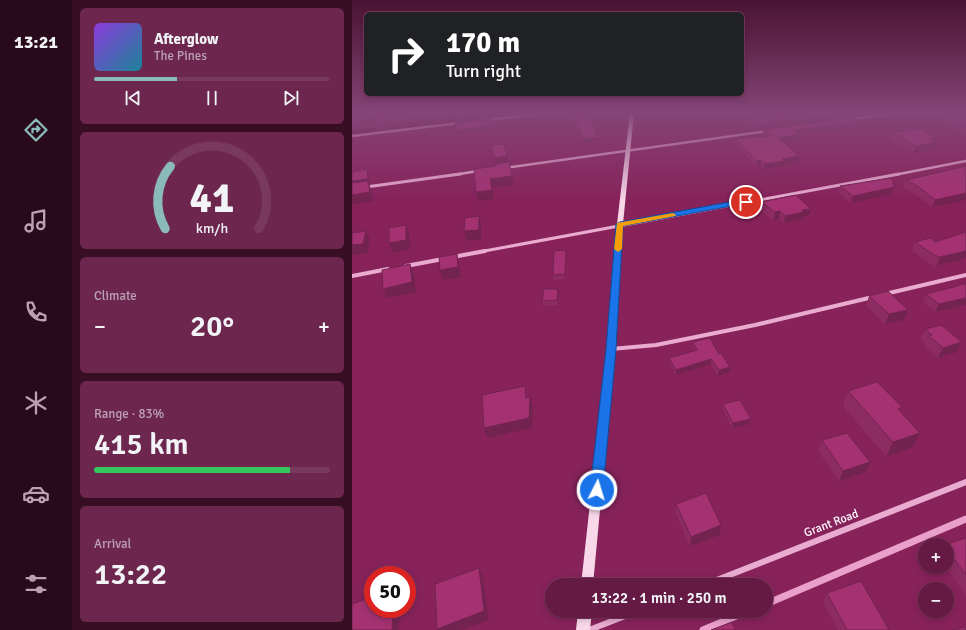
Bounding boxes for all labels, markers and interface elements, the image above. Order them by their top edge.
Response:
text: 170 m [446,26,520,60]
icon: right [380,28,432,80]
text: Afterglow [154,30,218,48]
text: 13:21 [14,31,58,53]
text: The Pines [154,48,207,64]
text: Turn right [446,60,521,82]
icon: previous [122,87,144,109]
icon: pause [201,87,223,109]
icon: next [280,87,302,109]
icon: directions [22,116,50,144]
text: 41 [190,172,234,223]
pin [729,185,763,219]
icon: arrive [735,191,757,213]
icon: music [22,207,50,235]
text: km/h [196,219,228,236]
text: Climate [94,288,137,304]
icon: phone [22,298,50,326]
text: 20° [190,308,234,345]
text: − [94,313,106,340]
text: + [318,313,330,340]
icon: climate [22,389,50,417]
text: Range · 83% [94,406,164,422]
text: 415 km [94,426,189,463]
position arrow [576,469,618,511]
icon: car [22,480,50,508]
street label: Grant Road [802,506,861,541]
text: Arrival [94,536,131,552]
map controls [918,538,954,618]
button: + [918,538,954,574]
text: 13:22 [94,556,167,593]
speed limit sign: 50 [364,566,416,618]
icon: filters [22,570,50,598]
button: − [918,582,954,618]
text: 13:22 · 1 min · 250 m [592,589,726,607]

